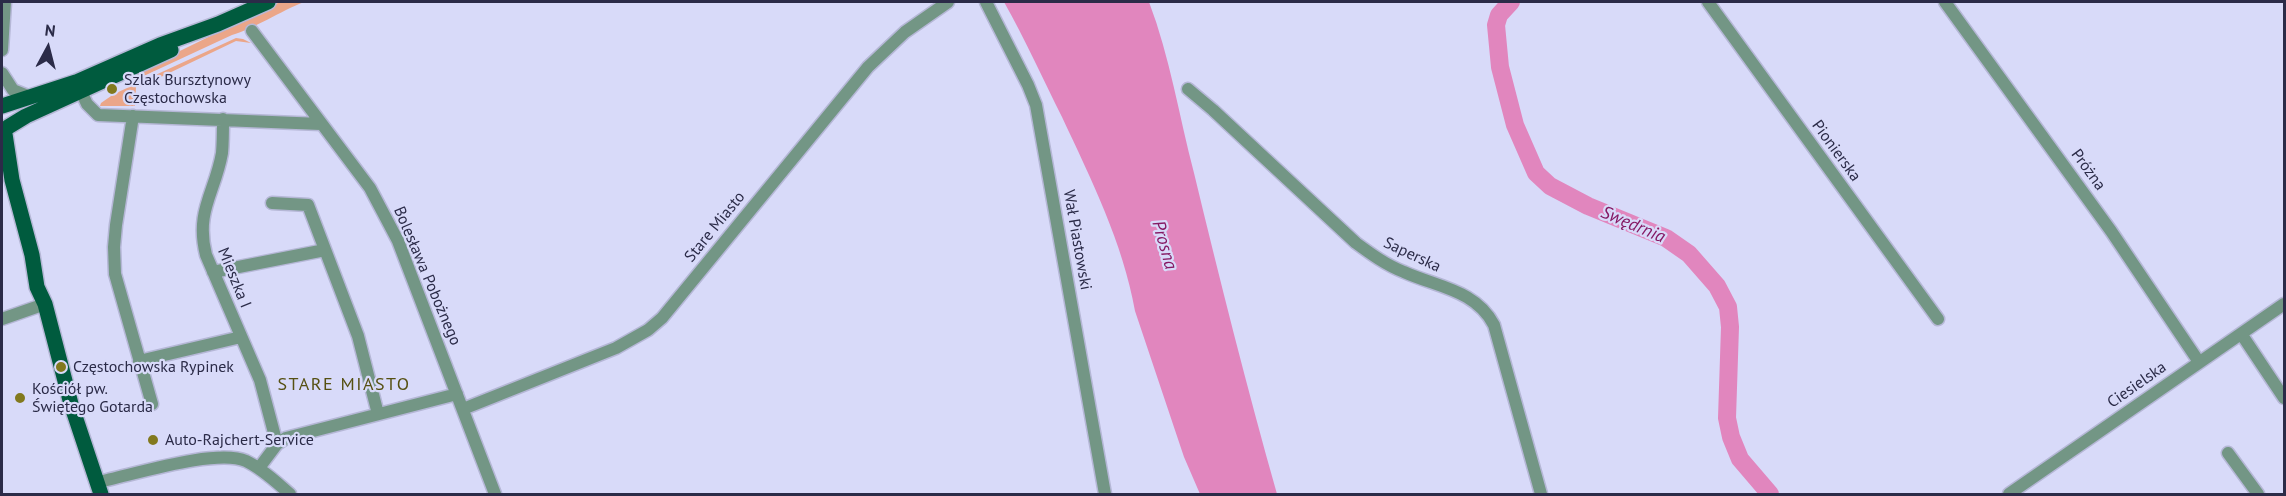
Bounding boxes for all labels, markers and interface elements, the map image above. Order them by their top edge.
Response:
north arrow [18,18,78,78]
text: N [44,20,57,41]
place label: Szlak Bursztynowy Częstochowska [124,70,251,108]
marker: Szlak Bursztynowy Częstochowska [105,82,119,96]
street label: Pionierska [1807,117,1865,185]
street label: Próżna [2067,146,2109,194]
street label: Stare Miasto [681,188,749,266]
street label: Wał Piastowski [1059,188,1095,292]
water label: Swędrnia [1598,202,1668,248]
street label: Bolesława Pobożnego [389,204,465,348]
water label: Prosna [1147,218,1181,272]
street label: Saperska [1380,233,1444,277]
street label: Mieszka I [213,245,255,311]
place label: Częstochowska Rypinek [73,357,234,377]
street label: Ciesielska [2104,358,2170,412]
marker: Częstochowska Rypinek [54,360,68,374]
district label: STARE MIASTO [277,374,411,396]
place label: Kościół pw. Świętego Gotarda [32,379,153,417]
marker: Kościół pw. Świętego Gotarda [13,391,27,405]
place label: Auto-Rajchert-Service [165,430,314,450]
marker: Auto-Rajchert-Service [146,433,160,447]

